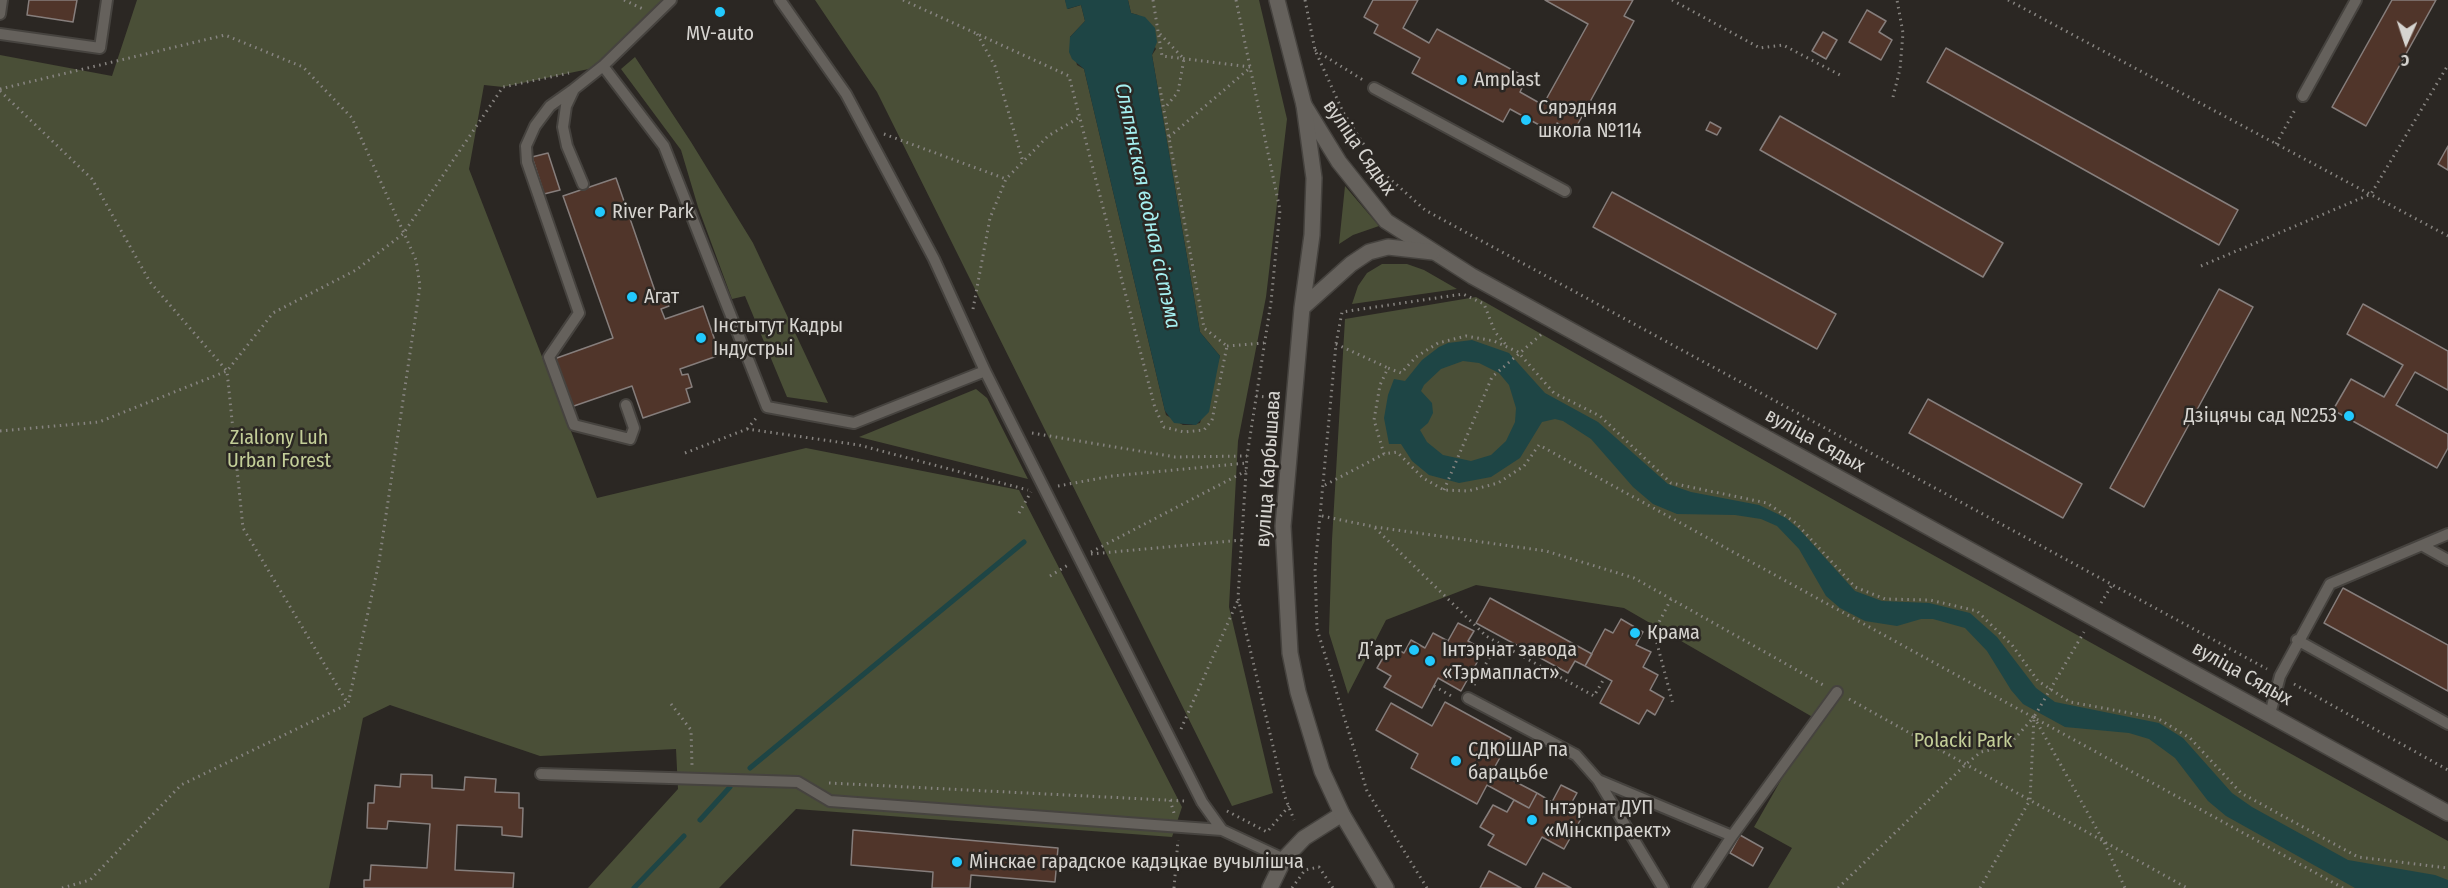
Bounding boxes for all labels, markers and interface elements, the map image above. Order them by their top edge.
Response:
marker: MV-auto [713,5,727,19]
north arrow [2376,12,2436,72]
place label: MV-auto [686,22,754,46]
text: С [2400,51,2410,70]
place label: Amplast [1474,68,1540,92]
marker: Amplast [1455,73,1469,87]
water label: Сляпянская водная сістэма [1109,81,1185,331]
street label: вуліца Сядых [1317,96,1401,200]
place label: Сярэдняя школа №114 [1538,96,1642,143]
marker: Сярэдняя школа №114 [1519,113,1533,127]
place label: River Park [612,200,694,224]
marker: River Park [593,205,607,219]
place label: Агат [644,285,679,309]
marker: Агат [625,290,639,304]
place label: Інстытут Кадры Індустрыі [713,314,843,361]
marker: Інстытут Кадры Індустрыі [694,331,708,345]
street label: вуліца Карбышава [1252,390,1286,548]
street label: вуліца Сядых [1761,404,1869,478]
place label: Дзіцячы сад №253 [2184,404,2337,428]
marker: Дзіцячы сад №253 [2342,409,2356,423]
park label: Zialiony Luh Urban Forest [227,426,331,473]
place label: Крама [1647,621,1700,645]
marker: Крама [1628,626,1642,640]
street label: вуліца Сядых [2188,637,2296,711]
place label: Дʼарт [1359,638,1402,662]
place label: Інтэрнат завода «Тэрмапласт» [1442,638,1577,685]
marker: Дʼарт [1407,643,1421,657]
marker: Інтэрнат завода «Тэрмапласт» [1423,654,1437,668]
park label: Polacki Park [1914,729,2012,753]
place label: СДЮШАР па барацьбе [1468,738,1568,785]
marker: СДЮШАР па барацьбе [1449,754,1463,768]
place label: Інтэрнат ДУП «Мінскпраект» [1544,796,1672,843]
marker: Інтэрнат ДУП «Мінскпраект» [1525,813,1539,827]
place label: Мінскае гарадское кадэцкае вучылішча [969,850,1304,874]
marker: Мінскае гарадское кадэцкае вучылішча [950,855,964,869]

